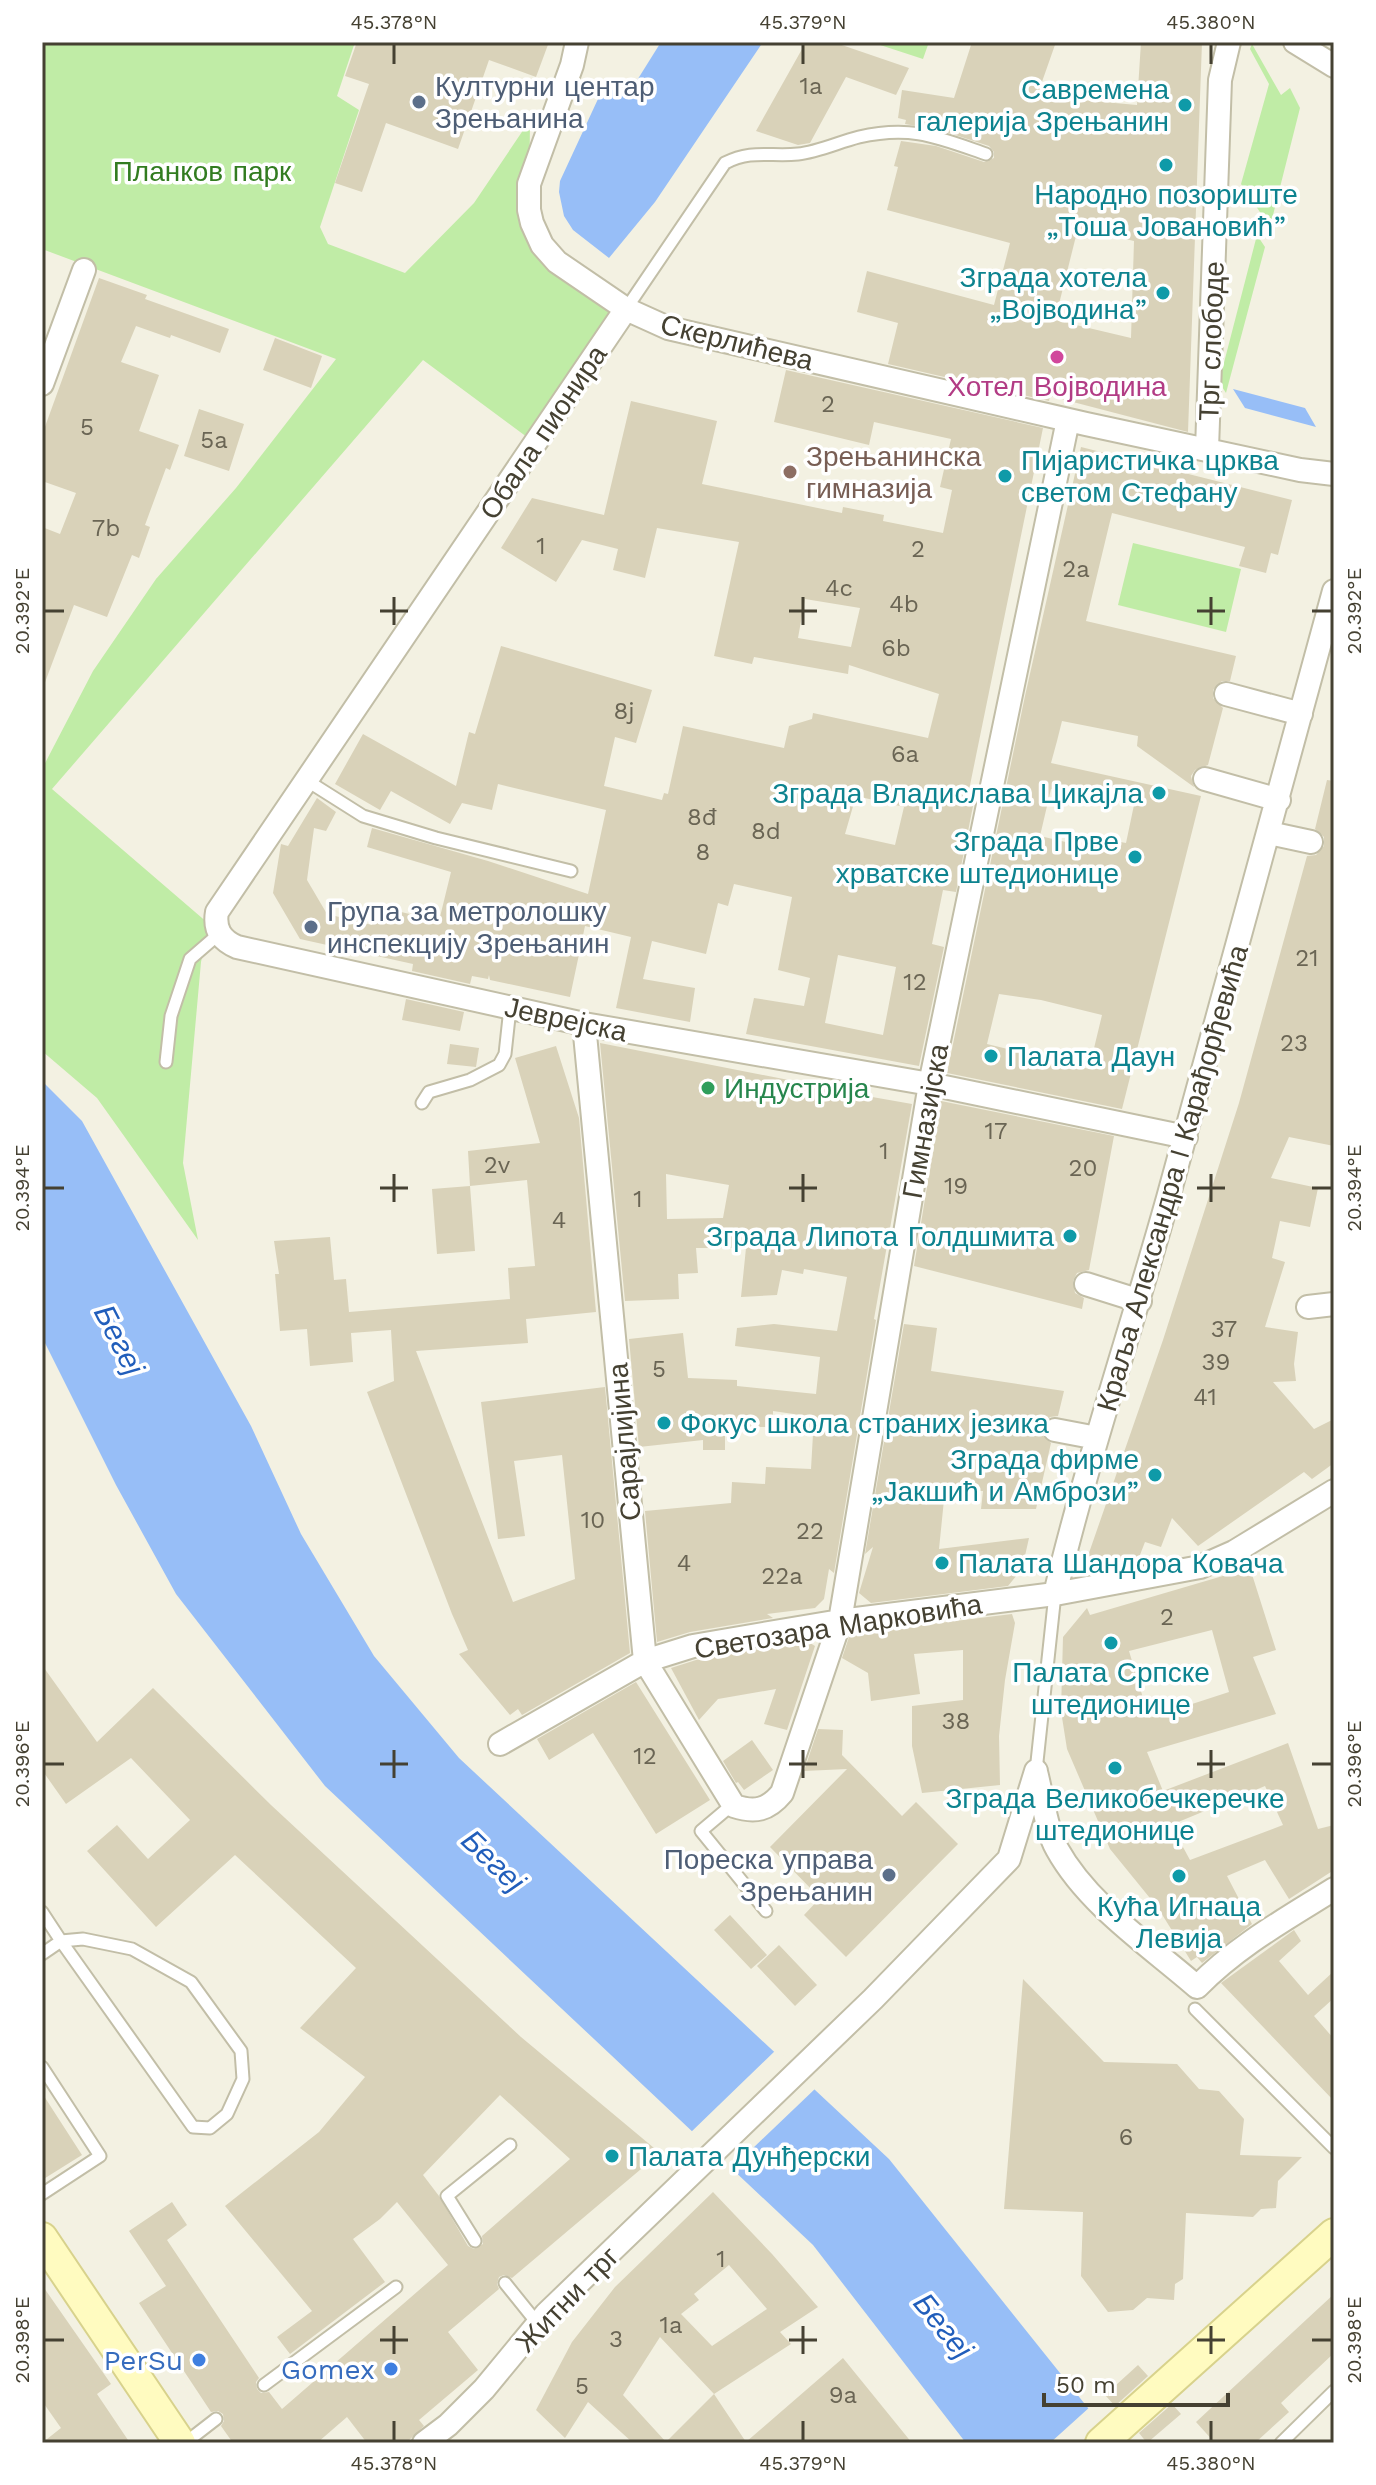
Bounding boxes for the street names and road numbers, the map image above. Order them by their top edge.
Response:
street label: Трг слободе [1192,260,1231,422]
street label: Скерлићева [657,308,817,377]
street label: Обала пионира [473,339,614,526]
street label: Краља Александра I Карађорђевића [1090,941,1255,1415]
street label: Јеврејска [502,990,631,1049]
street label: Гимназијска [896,1041,955,1201]
street label: Сарајлијина [601,1361,648,1522]
street label: Светозара Марковића [692,1587,985,1666]
street label: Житни трг [509,2240,626,2359]

